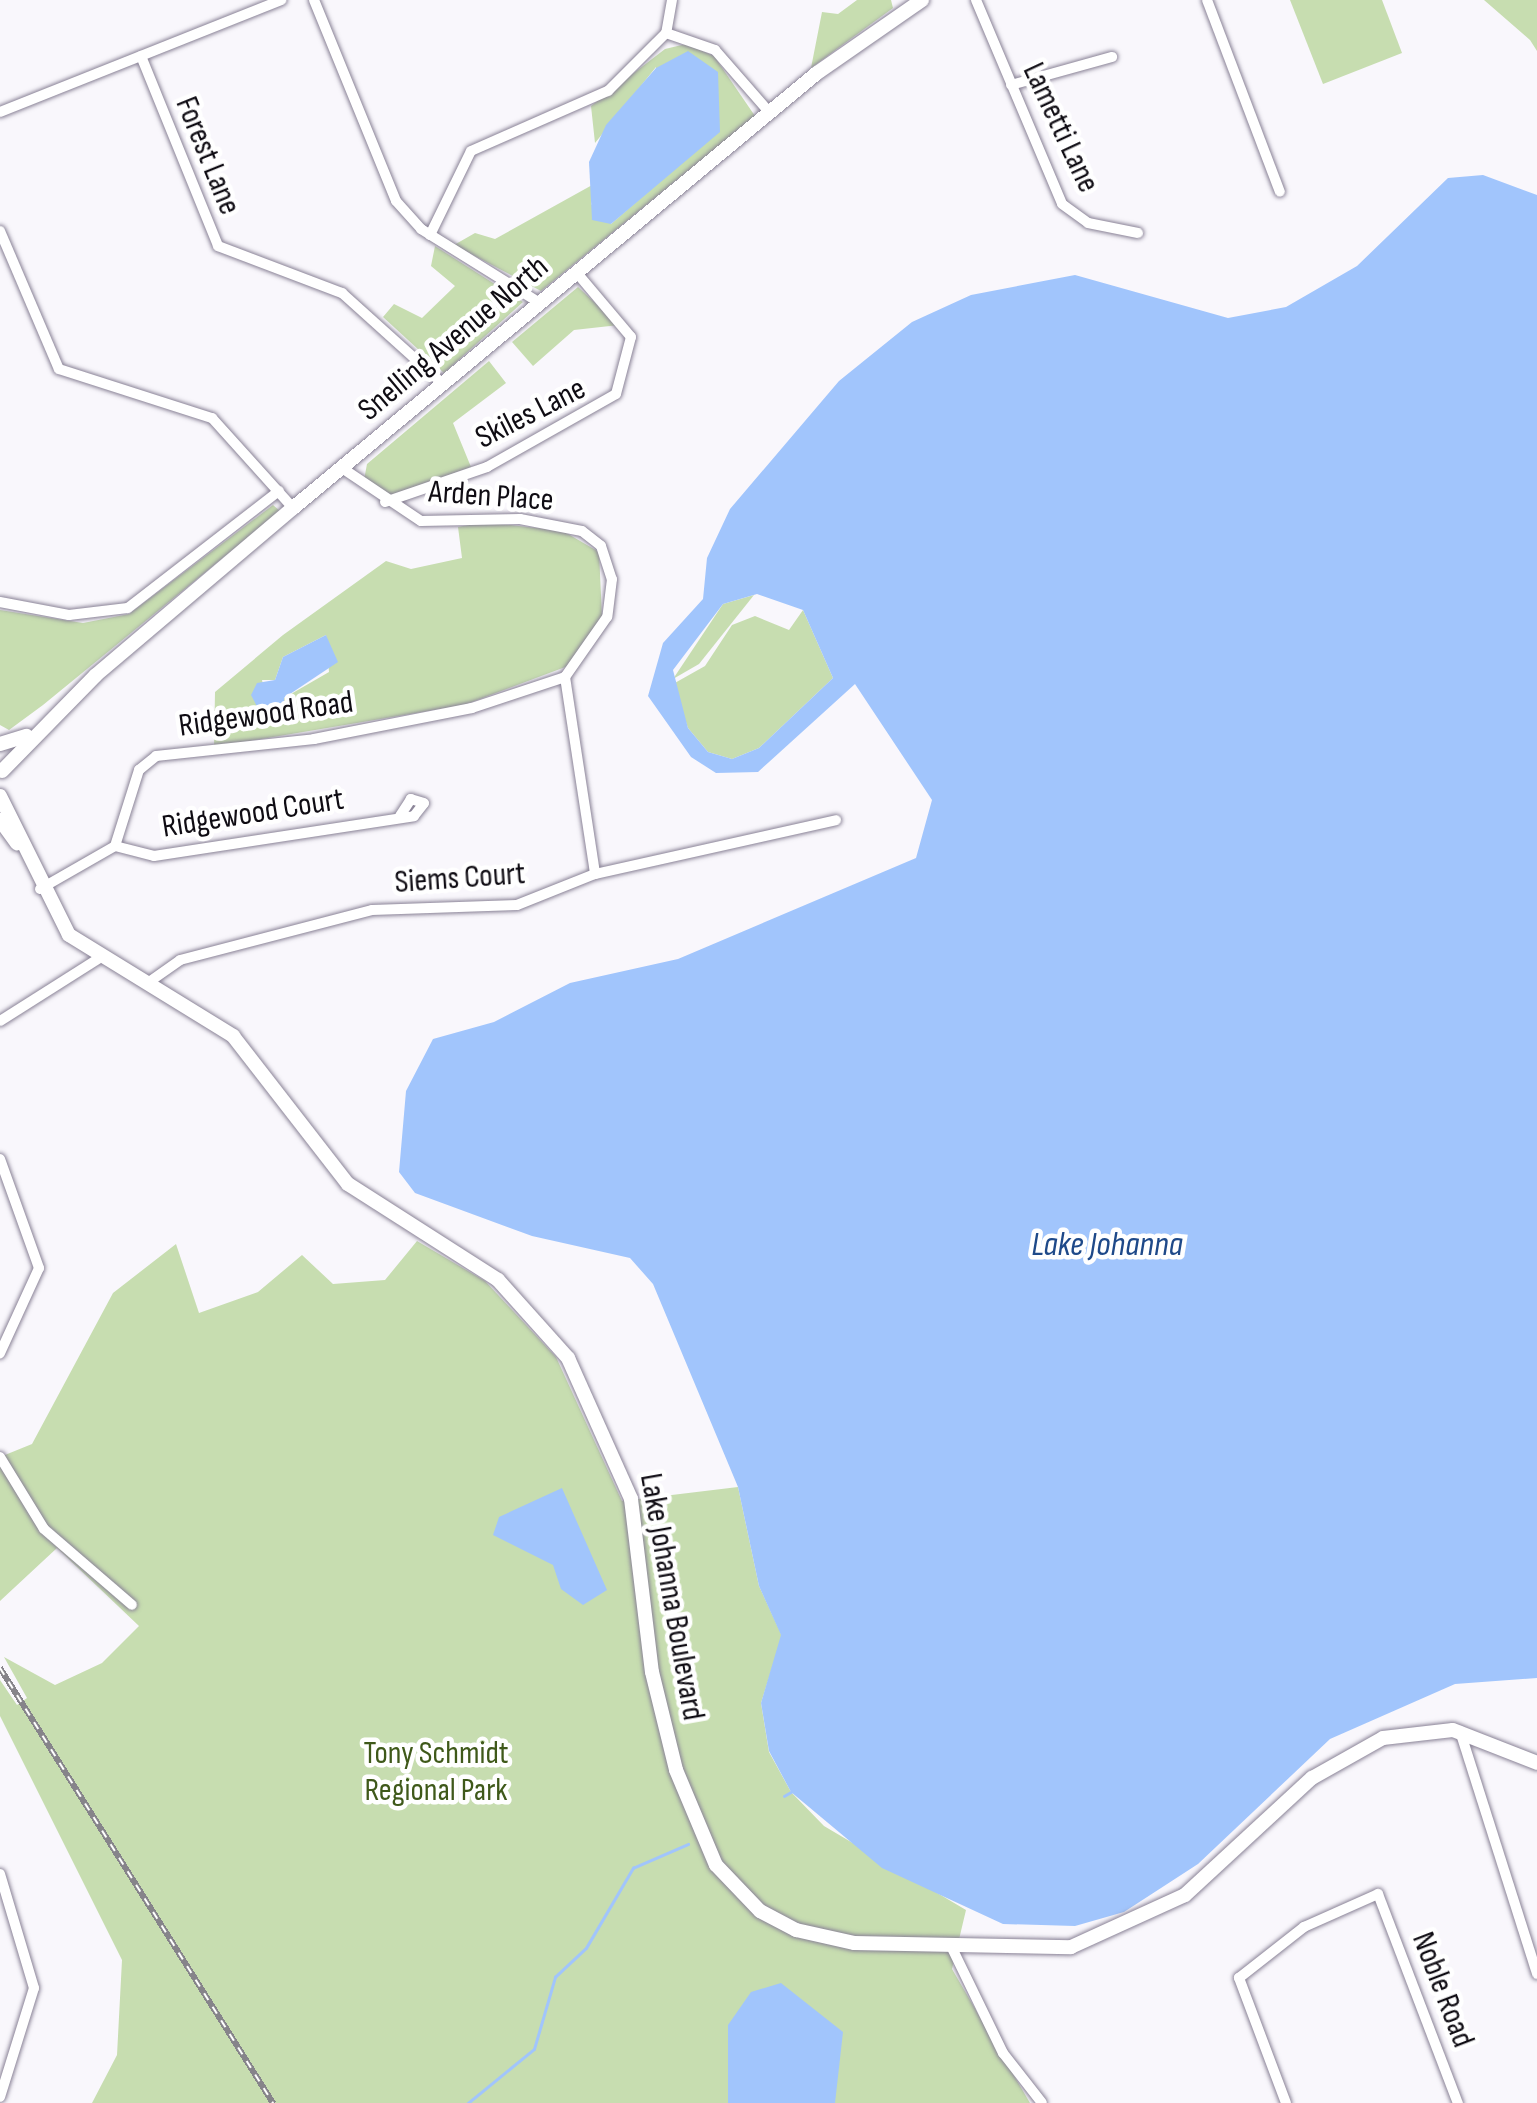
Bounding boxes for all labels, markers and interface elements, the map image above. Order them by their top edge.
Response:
street label: Lametti Lane [1013,57,1107,199]
street label: Forest Lane [166,92,248,220]
street label: Snelling Avenue North [351,248,557,430]
street label: Skiles Lane [470,370,592,458]
street label: Arden Place [427,473,555,521]
street label: Ridgewood Road [176,684,356,746]
street label: Ridgewood Court [159,781,347,847]
street label: Siems Court [393,855,527,903]
water label: Lake Johanna [1031,1224,1183,1266]
street label: Lake Johanna Boulevard [630,1470,712,1724]
park label: Tony Schmidt Regional Park [364,1736,508,1811]
street label: Noble Road [1403,1927,1481,2053]

